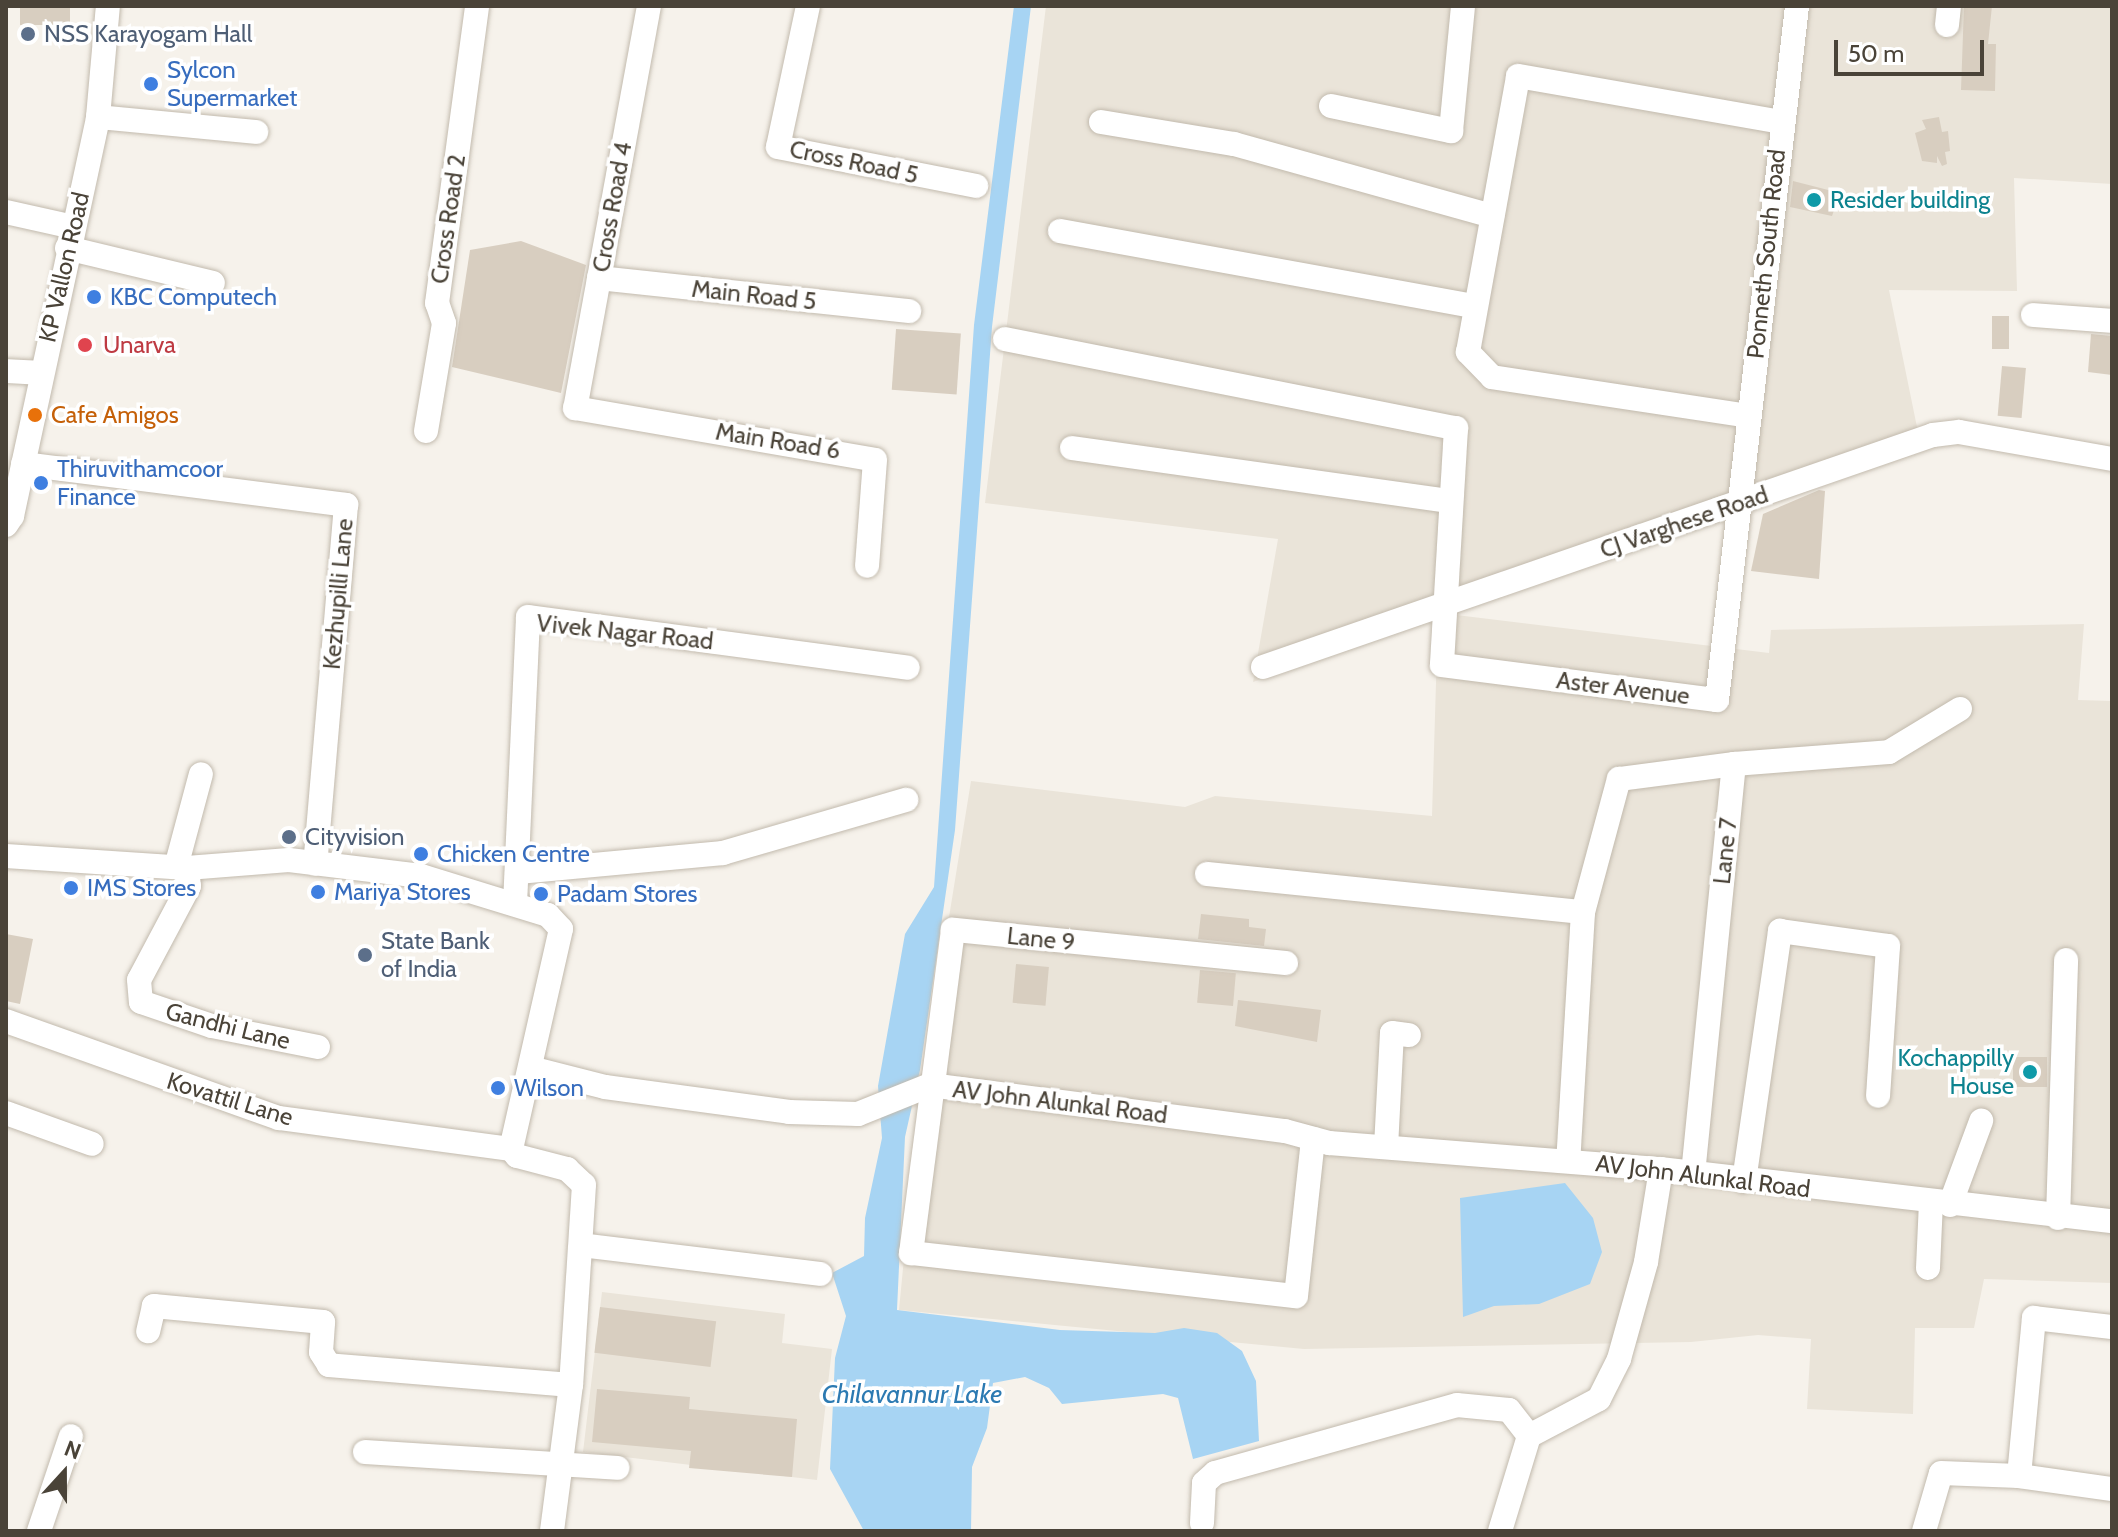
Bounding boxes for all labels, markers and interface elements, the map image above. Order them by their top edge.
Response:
place label: NSS Karayogam Hall [44,20,252,48]
scale bar [1838,24,1988,74]
marker: NSS Karayogam Hall [19,25,37,43]
text: 50 m [1848,39,1904,68]
place label: Sylcon Supermarket [167,56,297,112]
marker: Sylcon Supermarket [142,75,160,93]
street label: Cross Road 5 [787,134,921,190]
street label: Cross Road 4 [586,140,638,274]
street label: Ponneth South Road [1741,148,1791,360]
street label: Cross Road 2 [425,152,471,286]
place label: Resider building [1830,186,1990,214]
street label: KP Vallon Road [33,189,95,345]
marker: Resider building [1805,191,1823,209]
street label: Main Road 5 [690,274,818,316]
place label: KBC Computech [110,283,277,311]
marker: KBC Computech [85,288,103,306]
place label: Unarva [103,331,176,359]
marker: Unarva [74,334,96,356]
place label: Cafe Amigos [51,401,179,429]
marker: Cafe Amigos [26,406,44,424]
street label: Main Road 6 [714,417,842,465]
place label: Thiruvithamcoor Finance [57,455,223,511]
marker: Thiruvithamcoor Finance [32,474,50,492]
street label: CJ Varghese Road [1596,480,1772,564]
street label: Kezhupilli Lane [317,517,359,671]
street label: Vivek Nagar Road [535,608,715,656]
street label: Aster Avenue [1555,666,1691,710]
street label: Lane 7 [1707,816,1743,886]
place label: Cityvision [305,823,404,851]
marker: Cityvision [280,828,298,846]
place label: Chicken Centre [437,840,590,868]
marker: Chicken Centre [412,845,430,863]
place label: IMS Stores [87,874,196,902]
place label: Mariya Stores [334,878,471,906]
marker: IMS Stores [62,879,80,897]
place label: Padam Stores [557,880,698,908]
marker: Mariya Stores [309,883,327,901]
marker: Padam Stores [532,885,550,903]
street label: Lane 9 [1006,921,1076,957]
place label: State Bank of India [381,927,490,983]
marker: State Bank of India [356,946,374,964]
street label: Gandhi Lane [163,997,293,1055]
place label: Kochappilly House [1898,1044,2014,1100]
marker: Kochappilly House [2021,1063,2039,1081]
street label: Kovattil Lane [164,1066,296,1132]
place label: Wilson [514,1074,584,1102]
street label: AV John Alunkal Road [951,1075,1169,1129]
marker: Wilson [489,1079,507,1097]
street label: AV John Alunkal Road [1594,1149,1812,1203]
water label: Chilavannur Lake [822,1379,1002,1411]
north arrow [24,1433,104,1513]
text: N [61,1435,85,1466]

